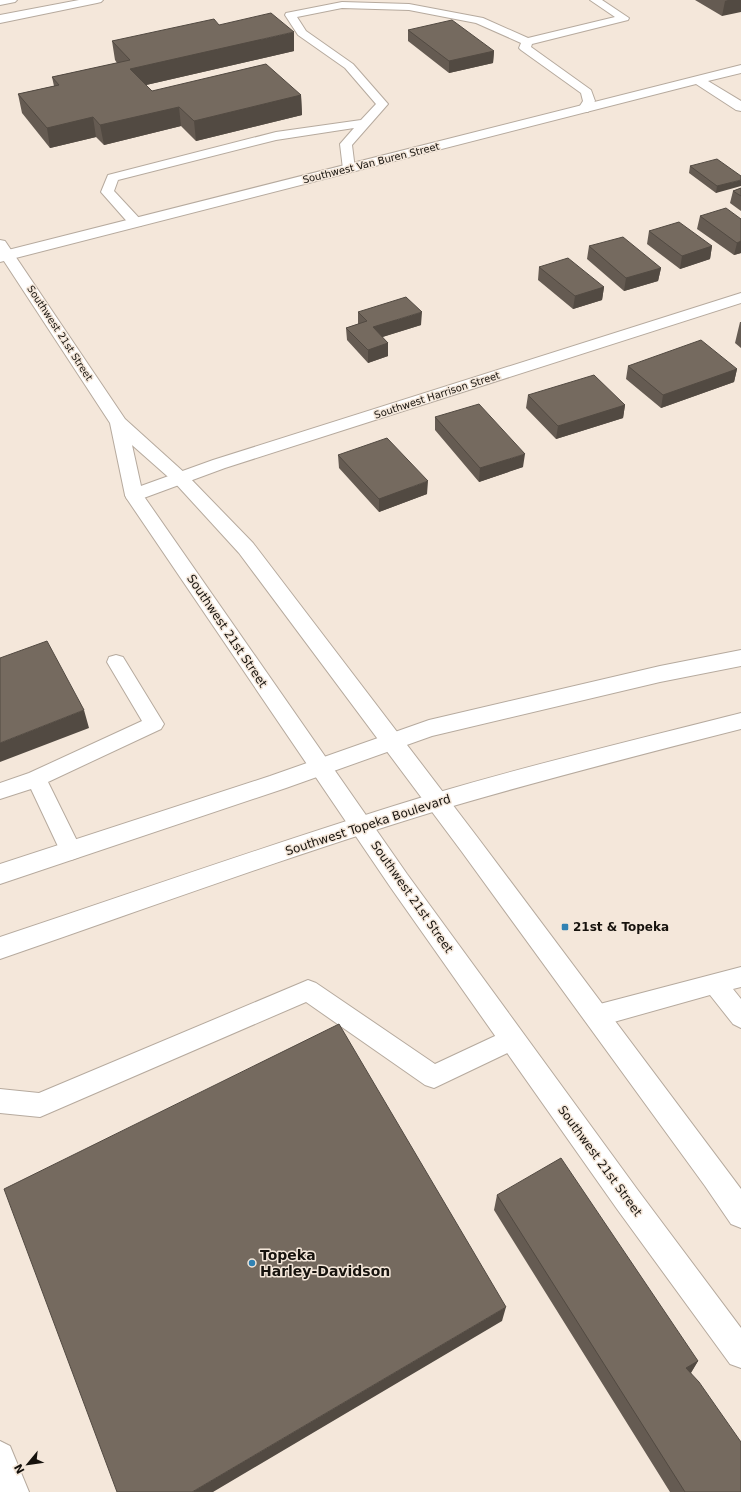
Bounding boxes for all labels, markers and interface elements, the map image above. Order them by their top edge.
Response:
street label: Southwest Van Buren Street [301,141,441,185]
street label: Southwest 21st Street [25,283,95,383]
street label: Southwest Harrison Street [373,369,501,421]
street label: Southwest 21st Street [184,572,270,690]
street label: Southwest Topeka Boulevard [284,792,452,858]
street label: Southwest 21st Street [368,838,456,956]
place label: 21st & Topeka [573,920,669,934]
marker: 21st & Topeka [560,922,570,932]
street label: Southwest 21st Street [555,1103,645,1219]
place label: Topeka Harley-Davidson [260,1247,390,1279]
marker: Topeka Harley-Davidson [247,1258,257,1268]
north arrow [8,1444,48,1484]
text: N [12,1461,28,1476]

